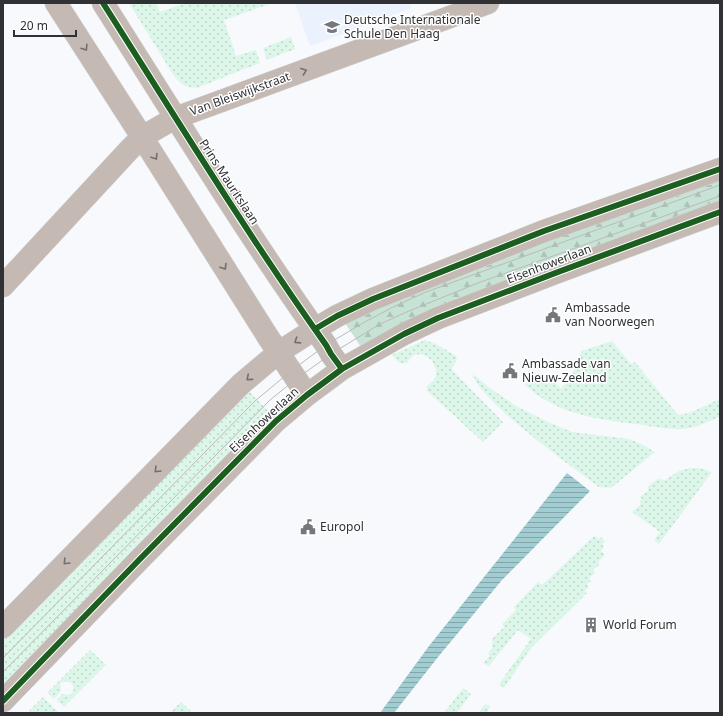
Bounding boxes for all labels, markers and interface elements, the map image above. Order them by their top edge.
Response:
place label: Deutsche Internationale Schule Den Haag [344,11,481,42]
scale bar [14,12,76,38]
text: 20 m [20,17,48,34]
school or university icon: Deutsche Internationale Schule Den Haag [323,18,341,36]
one-way arrow [80,43,87,50]
street label: Van Bleiswijkstraat [187,67,293,120]
one-way arrow [300,67,307,75]
street label: Prins Mauritslaan [195,136,263,228]
one-way arrow [150,153,158,160]
street label: Eisenhowerlaan [504,240,594,287]
one-way arrow [220,263,227,270]
place label: Ambassade van Noorwegen [565,299,655,330]
public building icon: Ambassade van Noorwegen [544,306,562,324]
one-way arrow [294,336,301,344]
place label: Ambassade van Nieuw-Zeeland [522,355,611,386]
public building icon: Ambassade van Nieuw-Zeeland [501,362,519,380]
one-way arrow [246,373,254,380]
street label: Eisenhowerlaan [225,383,302,456]
one-way arrow [154,465,162,473]
public building icon: Europol [299,518,317,536]
place label: Europol [320,518,364,535]
one-way arrow [63,557,71,565]
building icon: World Forum [582,616,600,634]
place label: World Forum [603,616,677,633]

